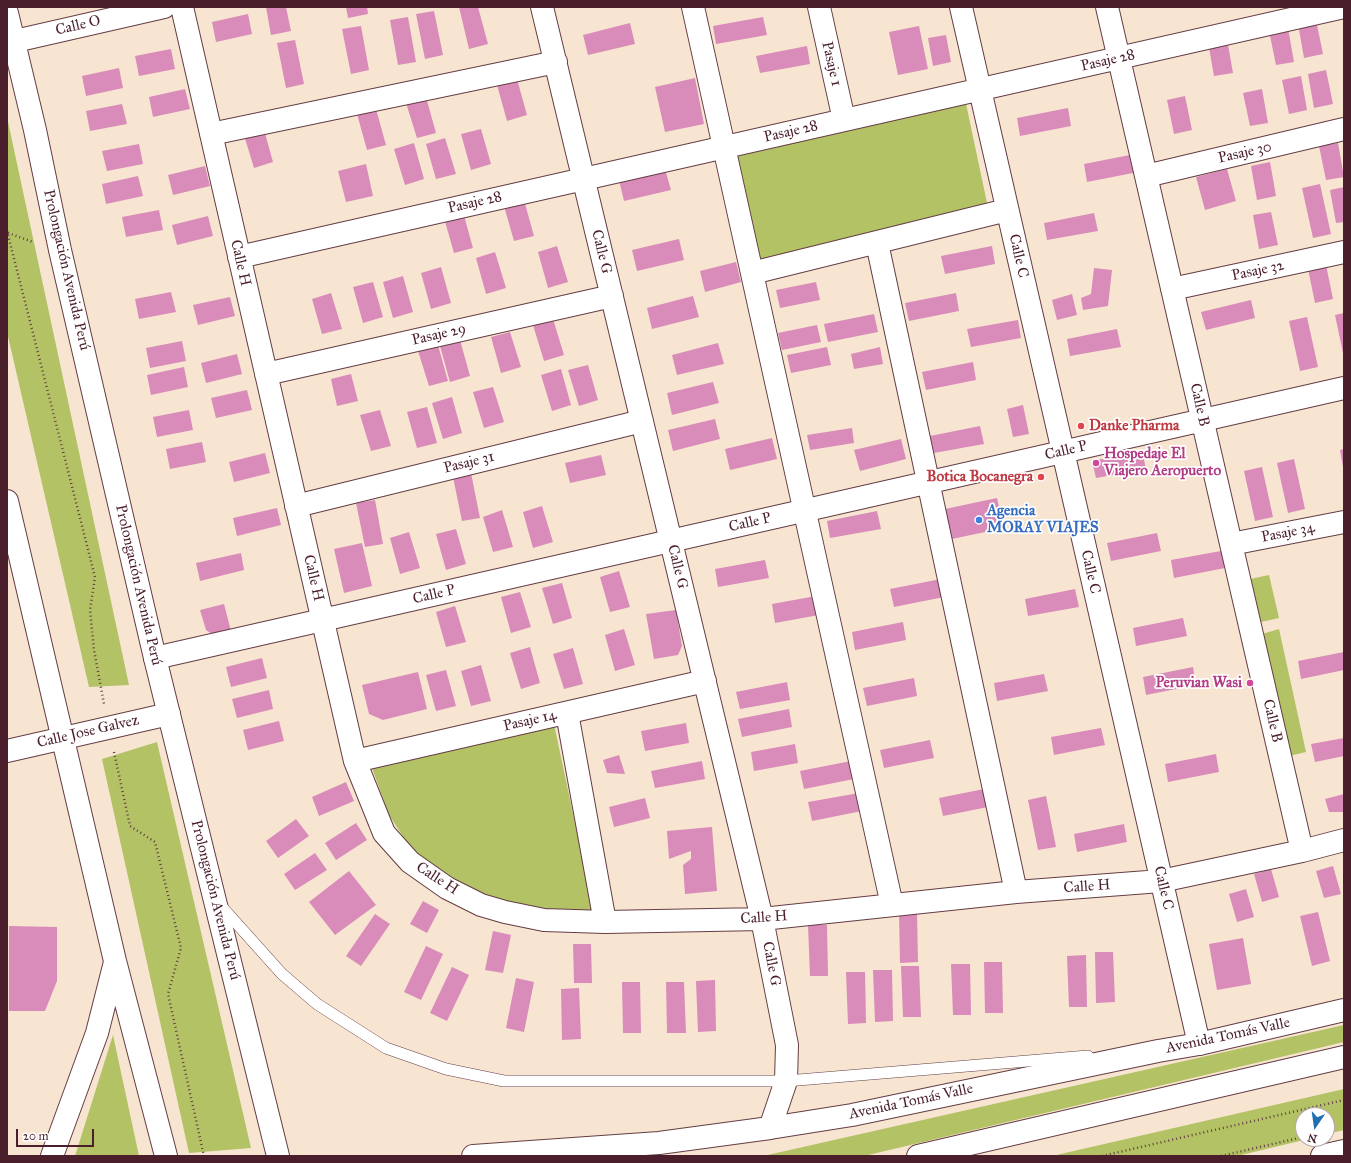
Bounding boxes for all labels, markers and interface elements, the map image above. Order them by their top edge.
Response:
street label: Calle O [54,12,102,40]
street label: Pasaje 1 [817,40,845,88]
street label: Pasaje 28 [1079,46,1137,76]
street label: Pasaje 28 [762,117,820,147]
street label: Pasaje 30 [1217,138,1273,168]
street label: Prolongación Avenida Perú [39,188,93,352]
street label: Pasaje 28 [446,188,504,218]
street label: Calle G [587,228,615,276]
street label: Calle C [1004,232,1032,280]
street label: Calle H [226,238,254,288]
street label: Pasaje 32 [1230,257,1286,285]
street label: Pasaje 29 [410,320,468,350]
street label: Calle B [1185,382,1213,428]
place label: Danke Pharma [1089,417,1179,435]
marker: Danke Pharma [1076,421,1086,431]
street label: Calle P [1043,437,1089,465]
place label: Hospedaje El Viajero Aeropuerto [1104,445,1221,480]
street label: Pasaje 31 [442,448,496,478]
marker: Hospedaje El Viajero Aeropuerto [1091,458,1101,468]
place label: Botica Bocanegra [927,468,1033,486]
marker: Botica Bocanegra [1036,472,1046,482]
place label: Agencia MORAY VIAJES [987,502,1099,537]
street label: Prolongación Avenida Perú [111,503,165,667]
street label: Calle P [727,509,773,537]
marker: Agencia MORAY VIAJES [974,515,984,525]
street label: Pasaje 34 [1260,519,1316,547]
street label: Calle G [663,543,691,591]
street label: Calle C [1076,548,1104,596]
street label: Calle H [299,553,327,603]
street label: Calle P [411,581,457,609]
place label: Peruvian Wasi [1155,674,1242,692]
marker: Peruvian Wasi [1245,678,1255,688]
street label: Calle B [1258,698,1286,744]
street label: Pasaje 14 [502,706,558,736]
street label: Calle Jose Galvez [35,712,141,752]
street label: Prolongación Avenida Perú [186,818,244,982]
street label: Calle H [412,859,462,899]
street label: Calle C [1149,864,1177,912]
street label: Calle H [1063,876,1111,898]
street label: Calle H [740,907,788,929]
street label: Calle G [758,940,784,988]
street label: Avenida Tomás Valle [1164,1014,1292,1058]
street label: Avenida Tomás Valle [847,1080,975,1124]
north arrow [1295,1107,1335,1147]
scale bar [18,1121,96,1147]
text: 20 m [23,1129,49,1143]
text: N [1306,1131,1318,1146]

